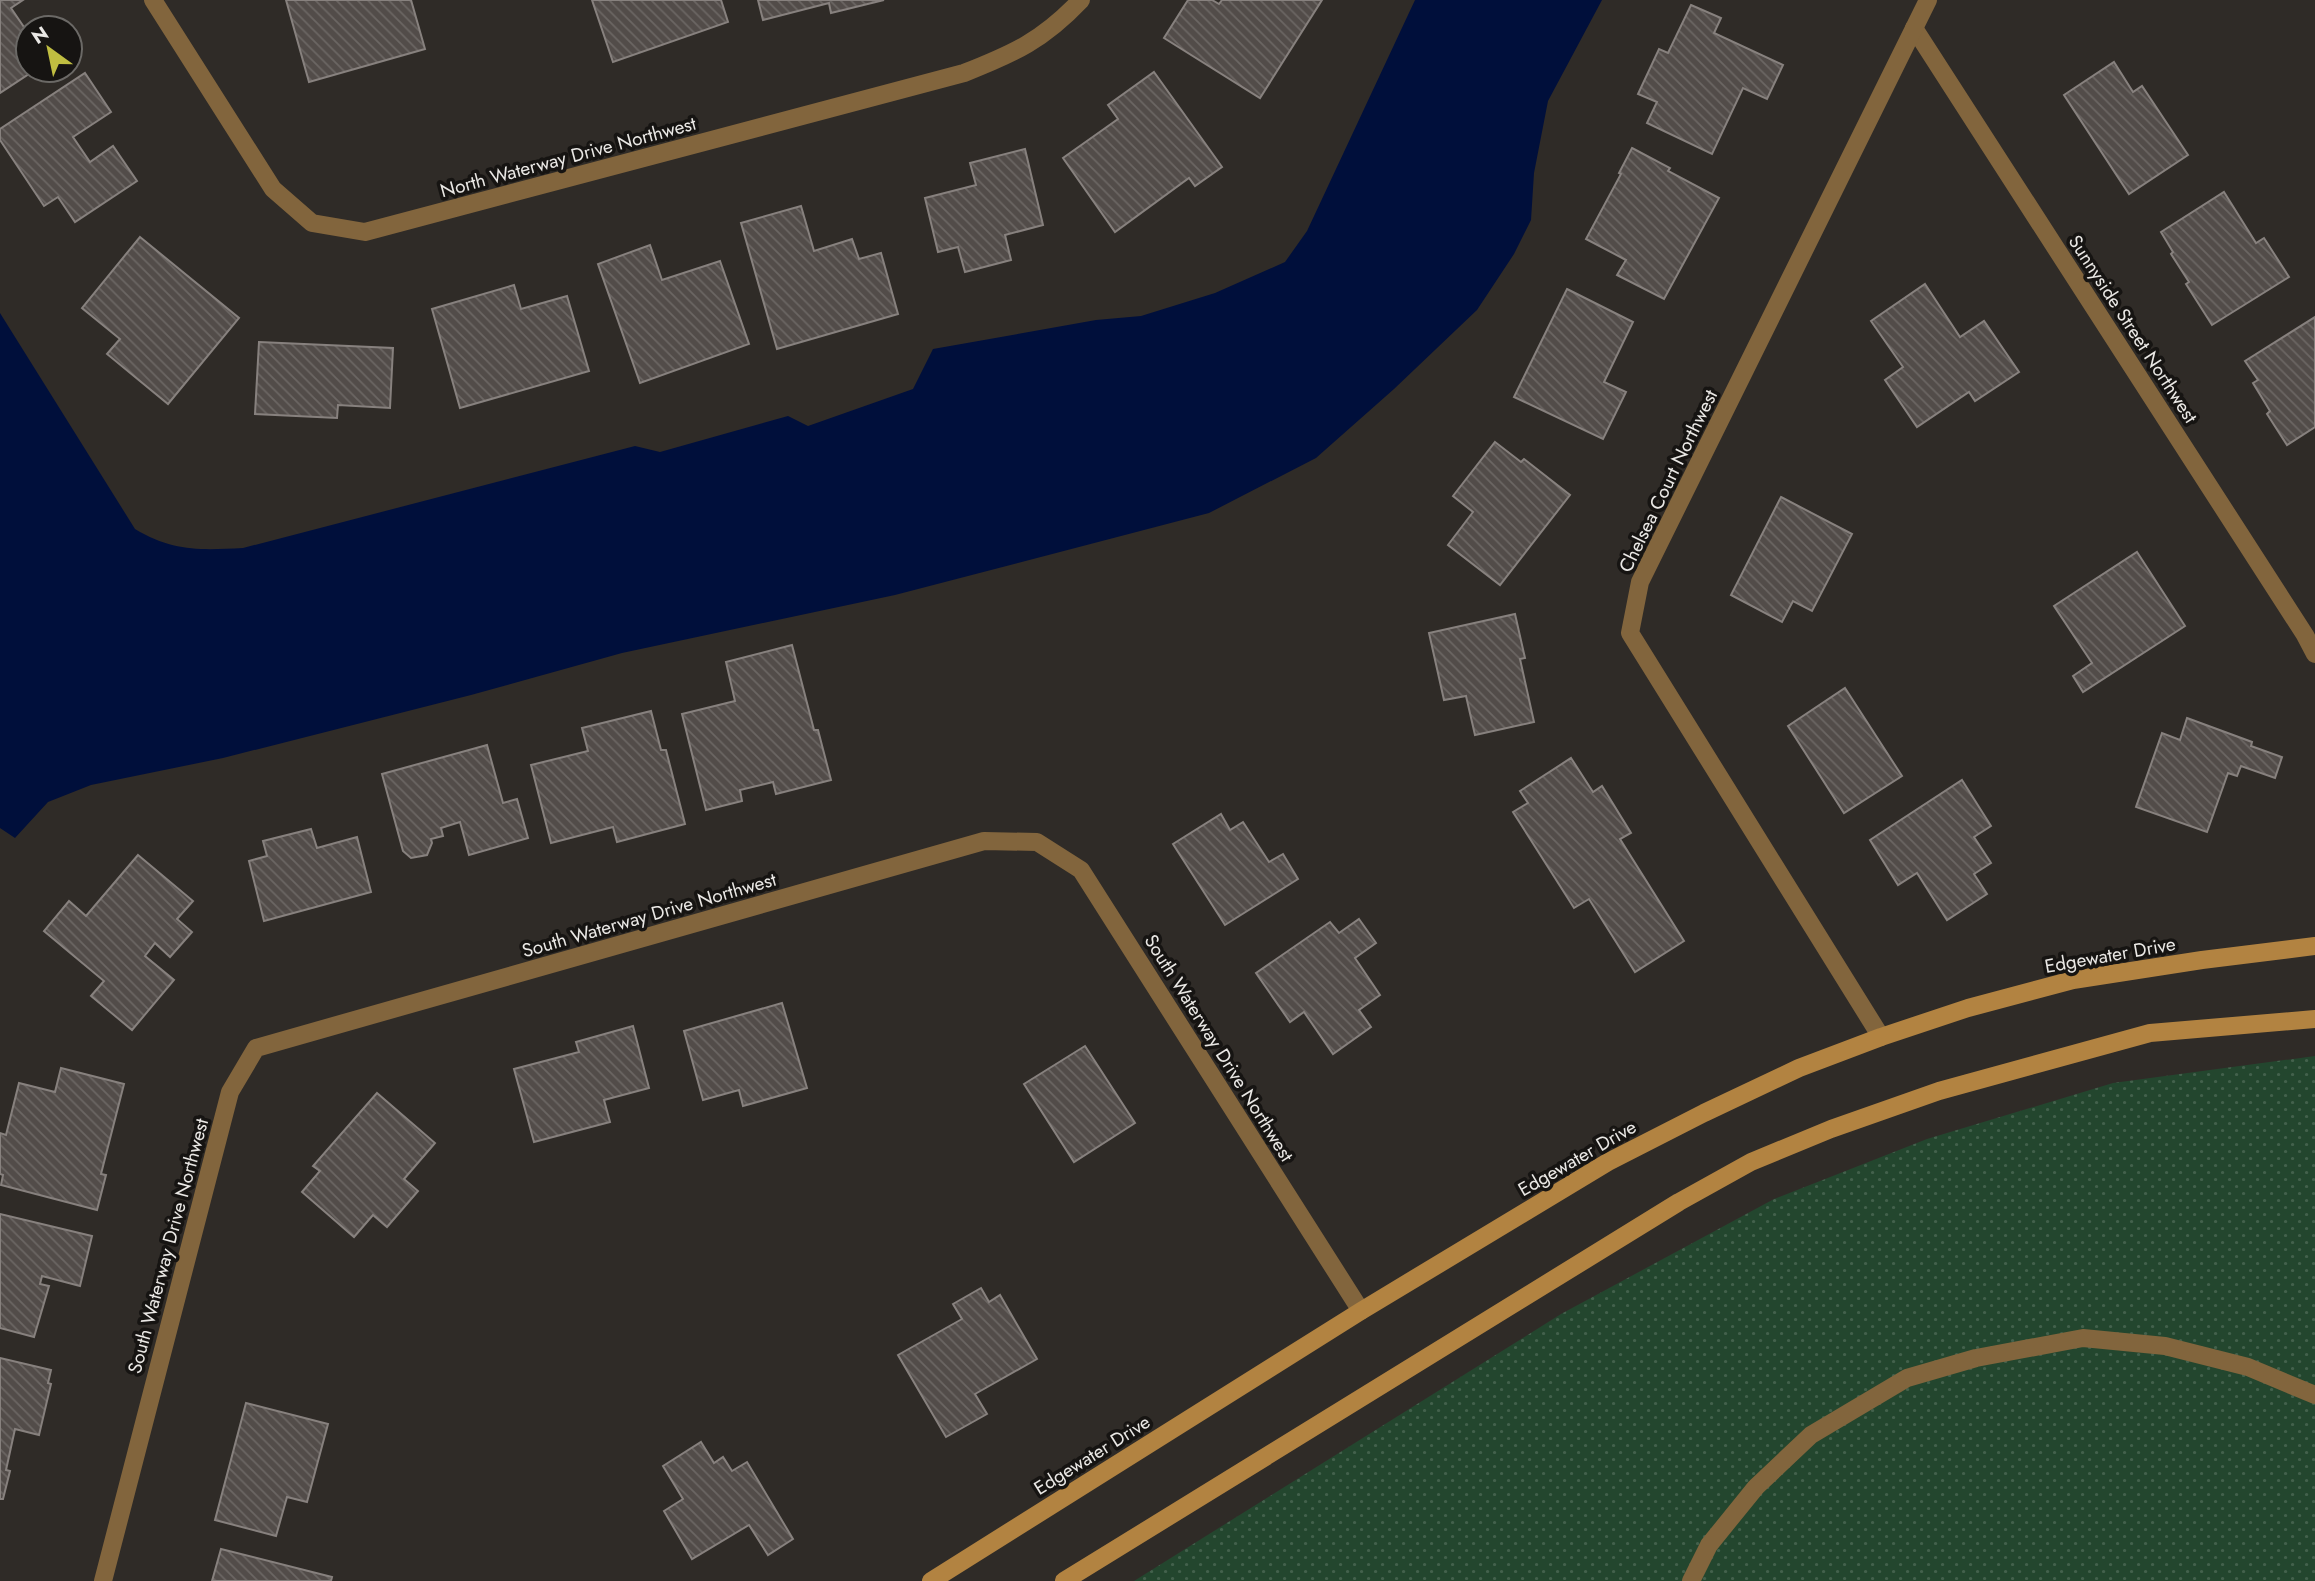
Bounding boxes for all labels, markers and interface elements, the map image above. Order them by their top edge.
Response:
north arrow [14,14,84,84]
text: N [26,20,54,51]
street label: North Waterway Drive Northwest [437,110,699,204]
street label: Sunnyside Street Northwest [2062,230,2204,429]
street label: Chelsea Court Northwest [1612,385,1724,577]
street label: South Waterway Drive Northwest [519,866,780,964]
street label: South Waterway Drive Northwest [1138,929,1300,1167]
street label: Edgewater Drive [2042,930,2178,980]
street label: Edgewater Drive [1513,1113,1641,1203]
street label: South Waterway Drive Northwest [121,1115,215,1377]
street label: Edgewater Drive [1029,1408,1156,1502]

